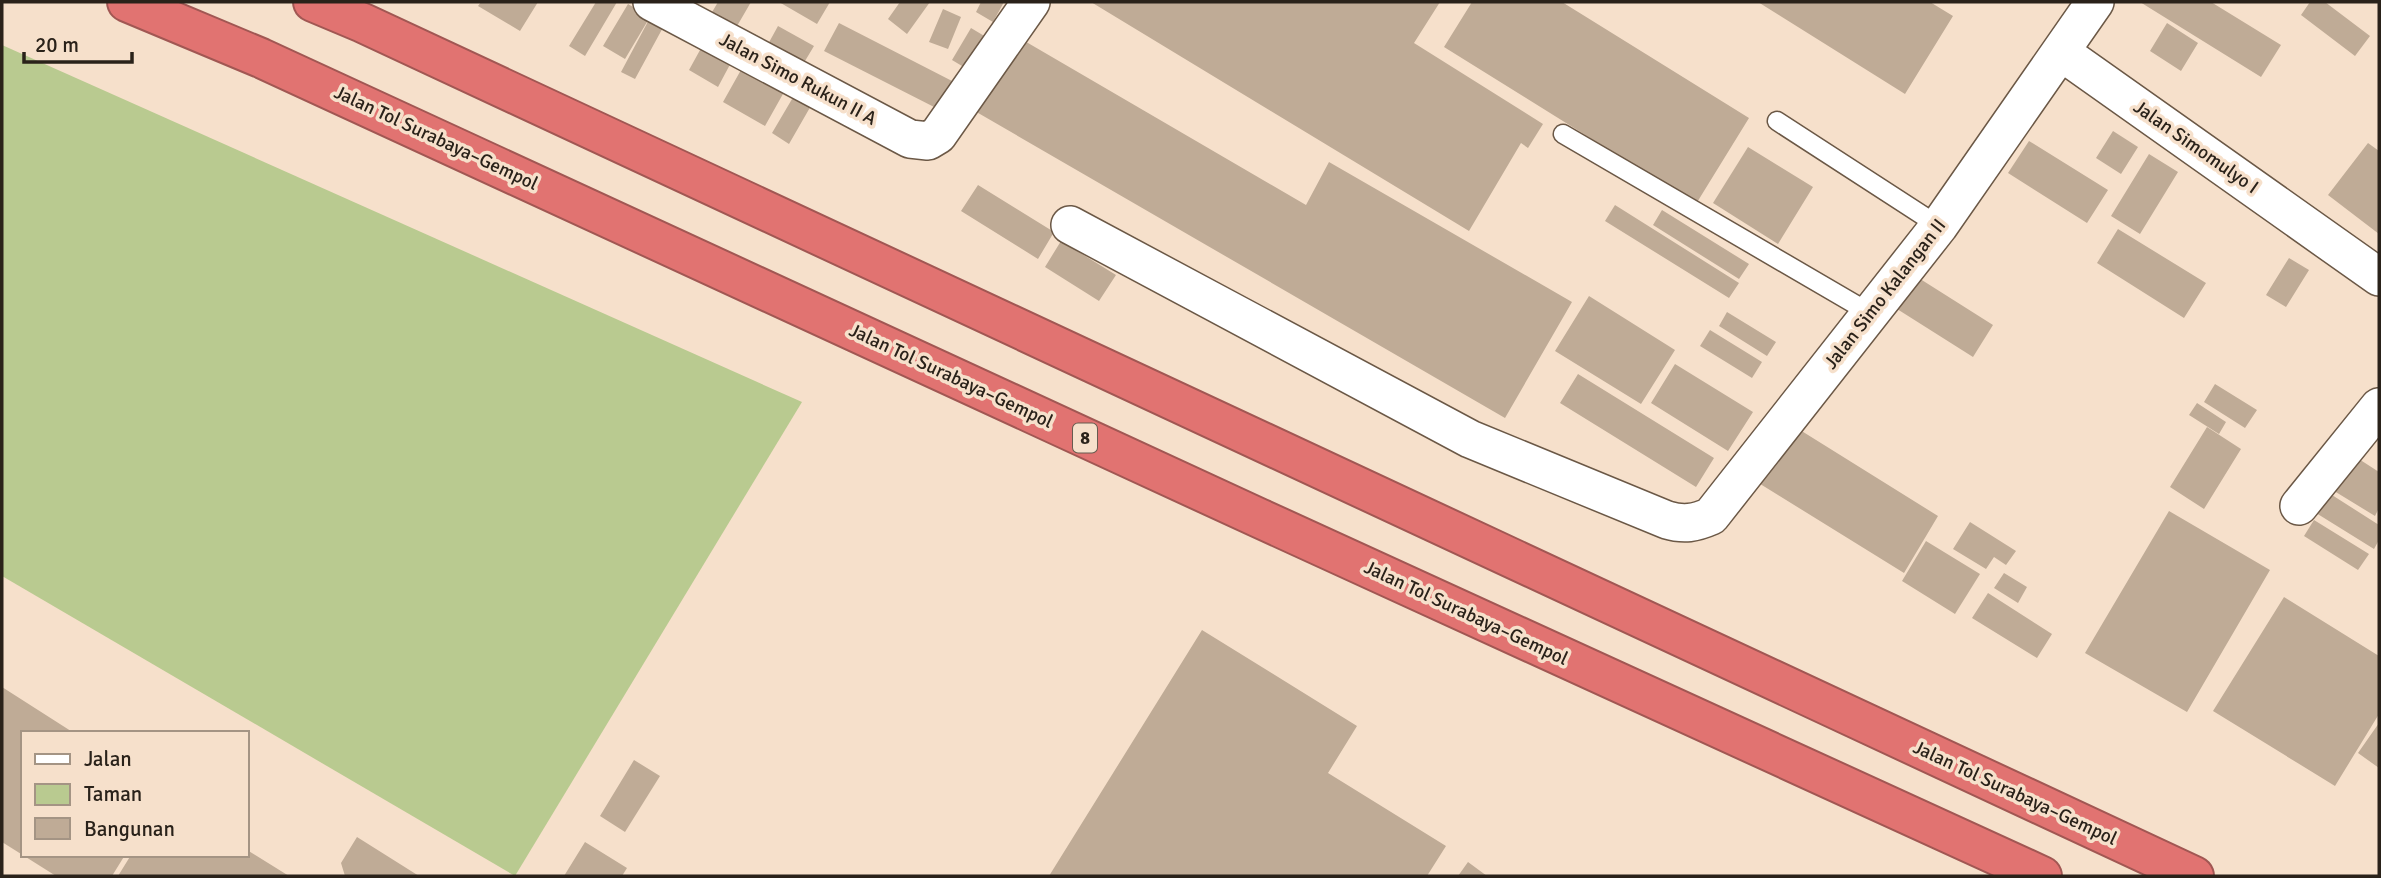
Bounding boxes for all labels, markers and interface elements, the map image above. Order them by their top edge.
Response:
scale bar [24,21,133,65]
street label: Jalan Simo Rukun II A [715,27,881,131]
text: 20 m [35,32,79,58]
street label: Jalan Tol Surabaya–Gempol [330,80,542,196]
street label: Jalan Simomulyo I [2129,95,2263,199]
street label: Jalan Simo Kalangan II [1819,214,1951,374]
street label: Jalan Tol Surabaya–Gempol [845,318,1057,434]
road number: 8 [1073,424,1097,452]
street label: Jalan Tol Surabaya–Gempol [1360,555,1572,671]
legend [21,731,248,857]
street label: Jalan Tol Surabaya–Gempol [1909,735,2121,851]
text: Jalan [84,746,132,772]
text: Taman [84,781,142,807]
text: Bangunan [84,816,175,842]

